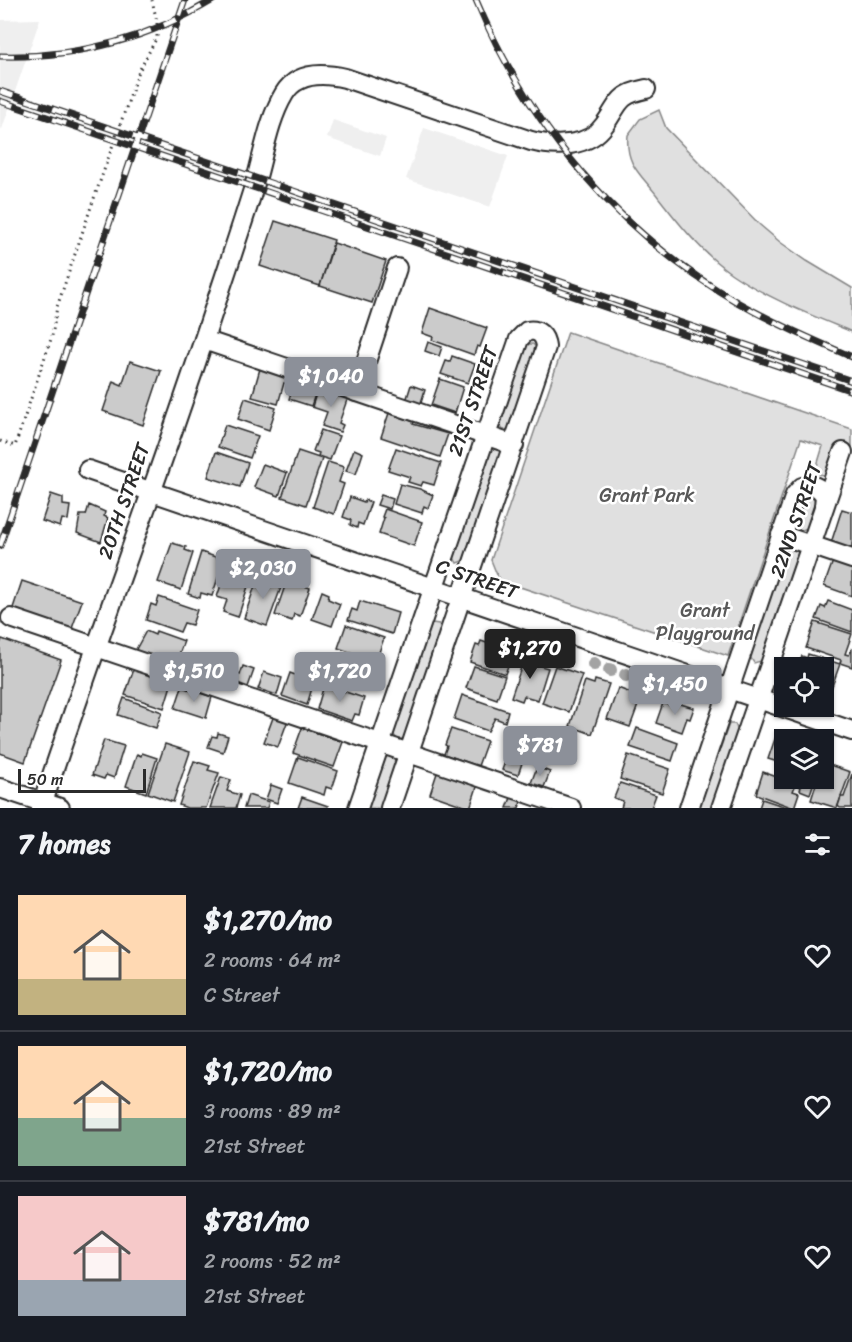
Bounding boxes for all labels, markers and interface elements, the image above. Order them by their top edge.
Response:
street label: 21ST STREET [438,340,509,461]
pin: $1,040 [282,357,380,408]
text: $1,040 [298,359,364,394]
street label: 20TH STREET [88,437,161,564]
street label: 22ND STREET [760,456,832,583]
park label: Grant Park [599,478,695,513]
pin: $2,030 [214,549,312,600]
street label: C STREET [431,549,524,610]
text: $2,030 [230,551,296,586]
park label: Grant Playground [656,593,756,651]
pin: $1,270 [481,629,579,680]
text: $1,270 [498,631,562,666]
pin: $1,510 [145,652,243,703]
pin: $1,720 [291,652,389,703]
text: $1,510 [164,654,224,689]
text: $1,720 [308,654,372,689]
map controls [774,657,834,789]
button: locate [774,657,834,717]
pin: $1,450 [626,665,724,716]
text: $1,450 [643,667,707,702]
pin: $781 [504,726,576,777]
text: $781 [517,728,563,763]
button: layers [774,729,834,789]
text: 50 m [27,765,63,794]
scale bar [18,766,146,794]
text: 7 homes [18,821,110,867]
icon: filters [801,828,834,861]
text: $1,270/mo [204,897,332,943]
icon: home [66,919,138,991]
icon: heart [801,939,834,972]
text: 2 rooms · 64 m² [204,943,341,978]
text: C Street [204,978,280,1013]
text: $1,720/mo [204,1048,332,1094]
icon: home [66,1070,138,1142]
icon: heart [801,1090,834,1123]
text: 3 rooms · 89 m² [204,1094,341,1129]
text: 21st Street [204,1129,305,1164]
text: $781/mo [204,1198,309,1244]
icon: home [66,1220,138,1292]
icon: heart [801,1240,834,1273]
text: 2 rooms · 52 m² [204,1244,341,1279]
text: 21st Street [204,1279,305,1314]

